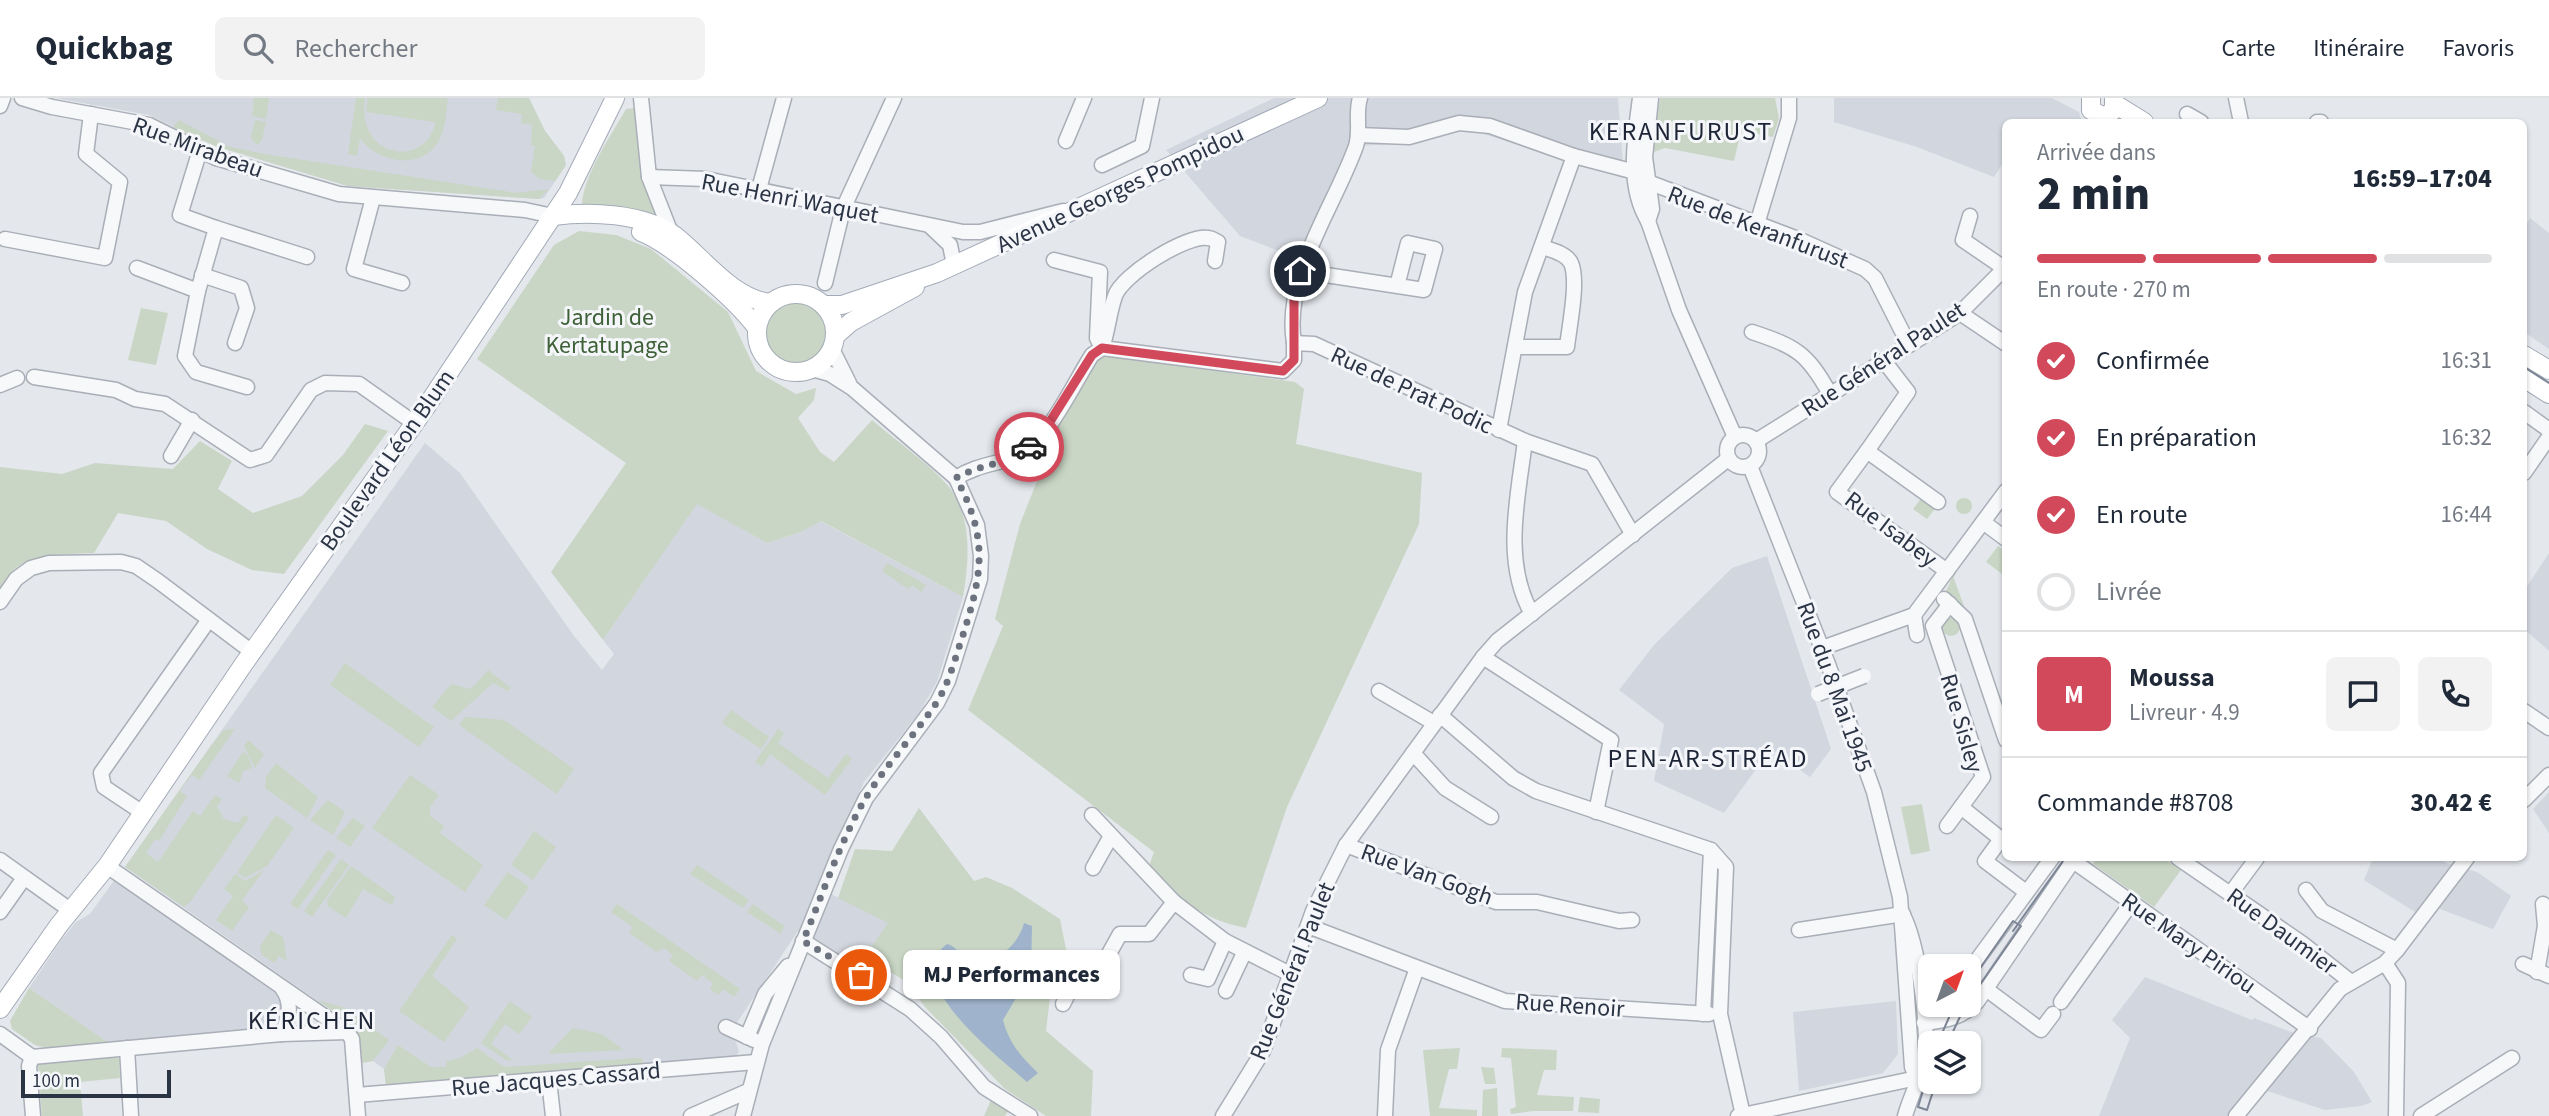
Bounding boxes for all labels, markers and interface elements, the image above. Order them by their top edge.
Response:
search box [215,17,705,80]
text: Quickbag [35,25,173,72]
icon: search [239,29,277,67]
text: Rechercher [295,30,418,67]
text: Carte [2221,31,2275,66]
text: Itinéraire [2313,31,2404,66]
text: Favoris [2442,31,2514,66]
street label: Rue Mirabeau [128,108,268,187]
district label: KERANFURUST [1589,113,1773,150]
street label: Avenue Georges Pompidou [991,117,1250,262]
text: Arrivée dans [2037,136,2156,169]
text: 16:59–17:04 [2352,160,2492,197]
text: 2 min [2037,162,2150,227]
street label: Rue Henri Waquet [698,164,882,233]
street label: Rue de Keranfurust [1662,177,1853,278]
pin [1270,241,1330,301]
icon: home [1281,252,1319,290]
text: En route · 270 m [2037,273,2191,306]
street label: Rue Général Paulet [1794,293,1972,426]
park label: Jardin de Kertatupage [545,300,669,363]
street label: Rue de Prat Podic [1325,337,1499,443]
icon: check [2037,342,2075,380]
text: Confirmée [2096,342,2210,379]
text: 16:31 [2441,344,2492,377]
street label: Boulevard Léon Blum [311,362,463,558]
courier [994,412,1064,482]
icon: check [2037,419,2075,457]
text: En préparation [2096,419,2257,456]
text: 16:32 [2441,421,2492,454]
icon: car [1010,428,1048,466]
street label: Rue Isabey [1837,483,1945,576]
icon: check [2037,496,2075,534]
text: En route [2096,496,2187,533]
text: 16:44 [2441,498,2492,531]
text: Livrée [2096,573,2162,610]
street label: Rue du 8 Mai 1945 [1787,597,1882,777]
button: chat [2326,657,2400,731]
button: phone [2418,657,2492,731]
text: Moussa [2129,659,2215,696]
street label: Rue Sisley [1931,670,1992,777]
text: M [2064,676,2084,713]
text: Livreur · 4.9 [2129,696,2240,729]
district label: PEN-AR-STRÉAD [1608,740,1808,777]
text: Commande #8708 [2037,784,2234,821]
text: 30.42 € [2410,784,2492,821]
street label: Rue Van Gogh [1356,834,1498,915]
street label: Rue Général Paulet [1241,877,1344,1066]
street label: Rue Daumier [2219,879,2345,984]
street label: Rue Mary Piriou [2114,884,2263,1003]
pin [831,945,891,1005]
callout: MJ Performances [903,950,1120,1000]
north arrow [1918,954,1981,1017]
map controls [1918,954,1981,1094]
icon: bag [842,956,880,994]
text: MJ Performances [923,958,1100,991]
street label: Rue Renoir [1514,984,1626,1027]
district label: KÉRICHEN [248,1002,376,1039]
button: layers [1918,1031,1981,1094]
street label: Rue Jacques Cassard [450,1053,662,1106]
scale bar [21,1067,172,1099]
text: 100 m [32,1068,80,1095]

